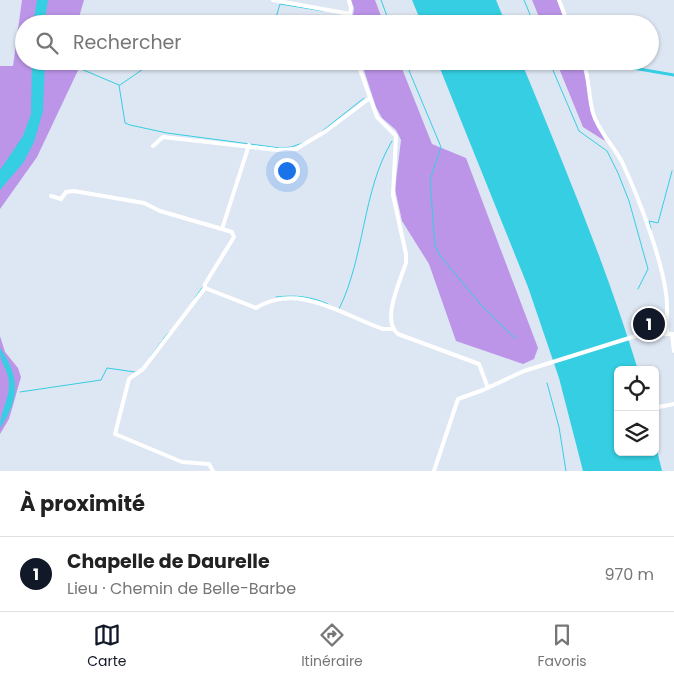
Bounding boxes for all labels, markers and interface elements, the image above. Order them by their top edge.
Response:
search box [15,15,659,70]
icon: search [33,29,61,57]
text: Rechercher [73,29,181,56]
your location [274,158,300,184]
pin: 1 [633,305,665,343]
map controls [614,366,659,456]
button: locate [614,366,659,411]
button: layers [614,411,659,456]
text: À proximité [20,489,145,518]
text: Chapelle de Daurelle [67,548,270,575]
text: 1 [33,563,39,586]
text: 970 m [604,563,654,586]
text: Lieu · Chemin de Belle-Barbe [67,577,296,600]
tab: Carte [87,621,127,672]
tab: Itinéraire [301,621,363,672]
tab: Favoris [537,621,587,672]

